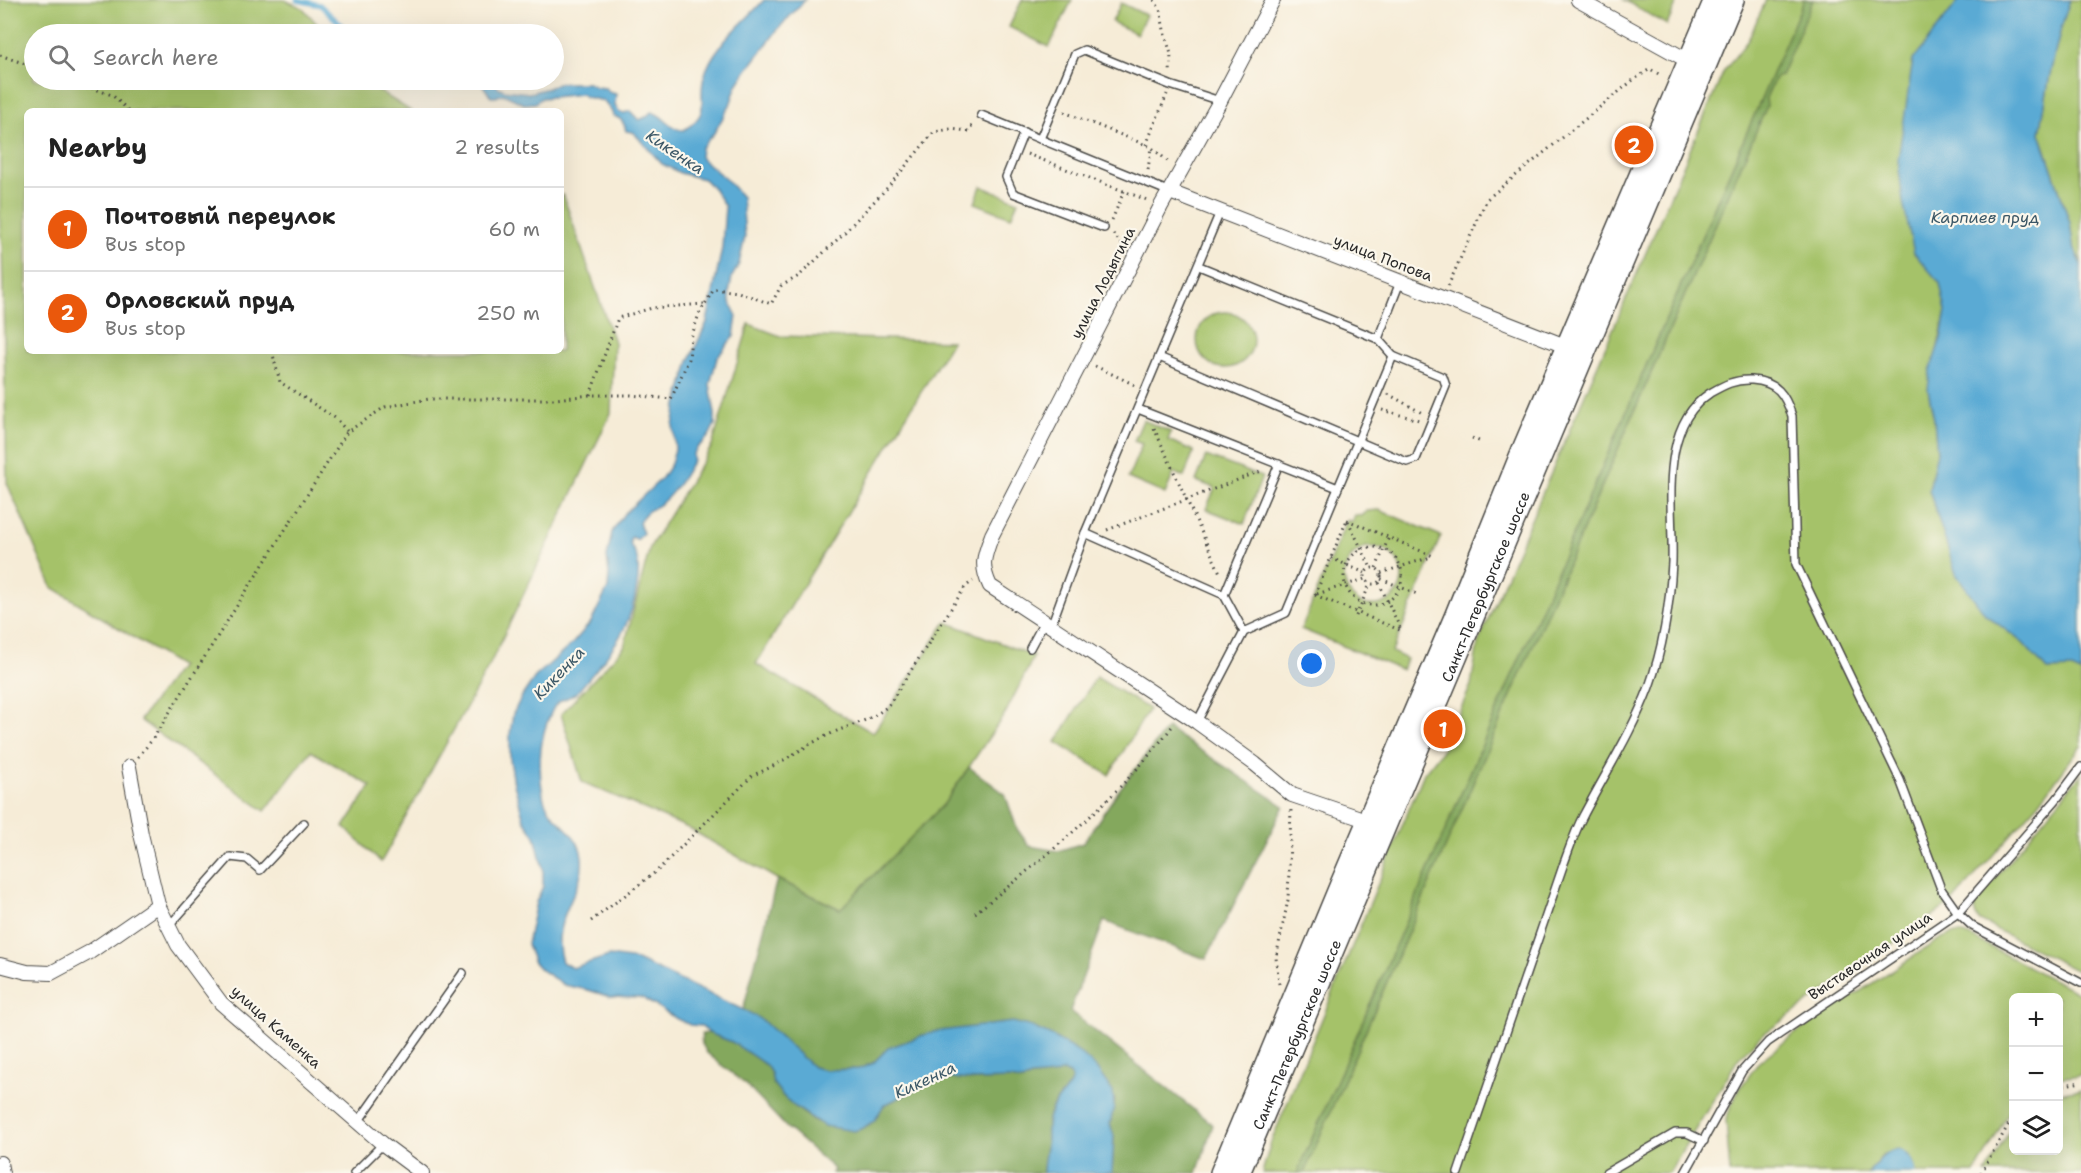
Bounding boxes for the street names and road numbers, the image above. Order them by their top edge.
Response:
street label: улица Лодыгина [1066,223,1140,342]
street label: улица Попова [1331,230,1436,286]
street label: Санкт-Петербургское шоссе [1437,489,1535,685]
street label: Выставочная улица [1804,907,1936,1005]
street label: Санкт-Петербургское шоссе [1248,937,1346,1133]
street label: улица Каменка [227,981,326,1073]

